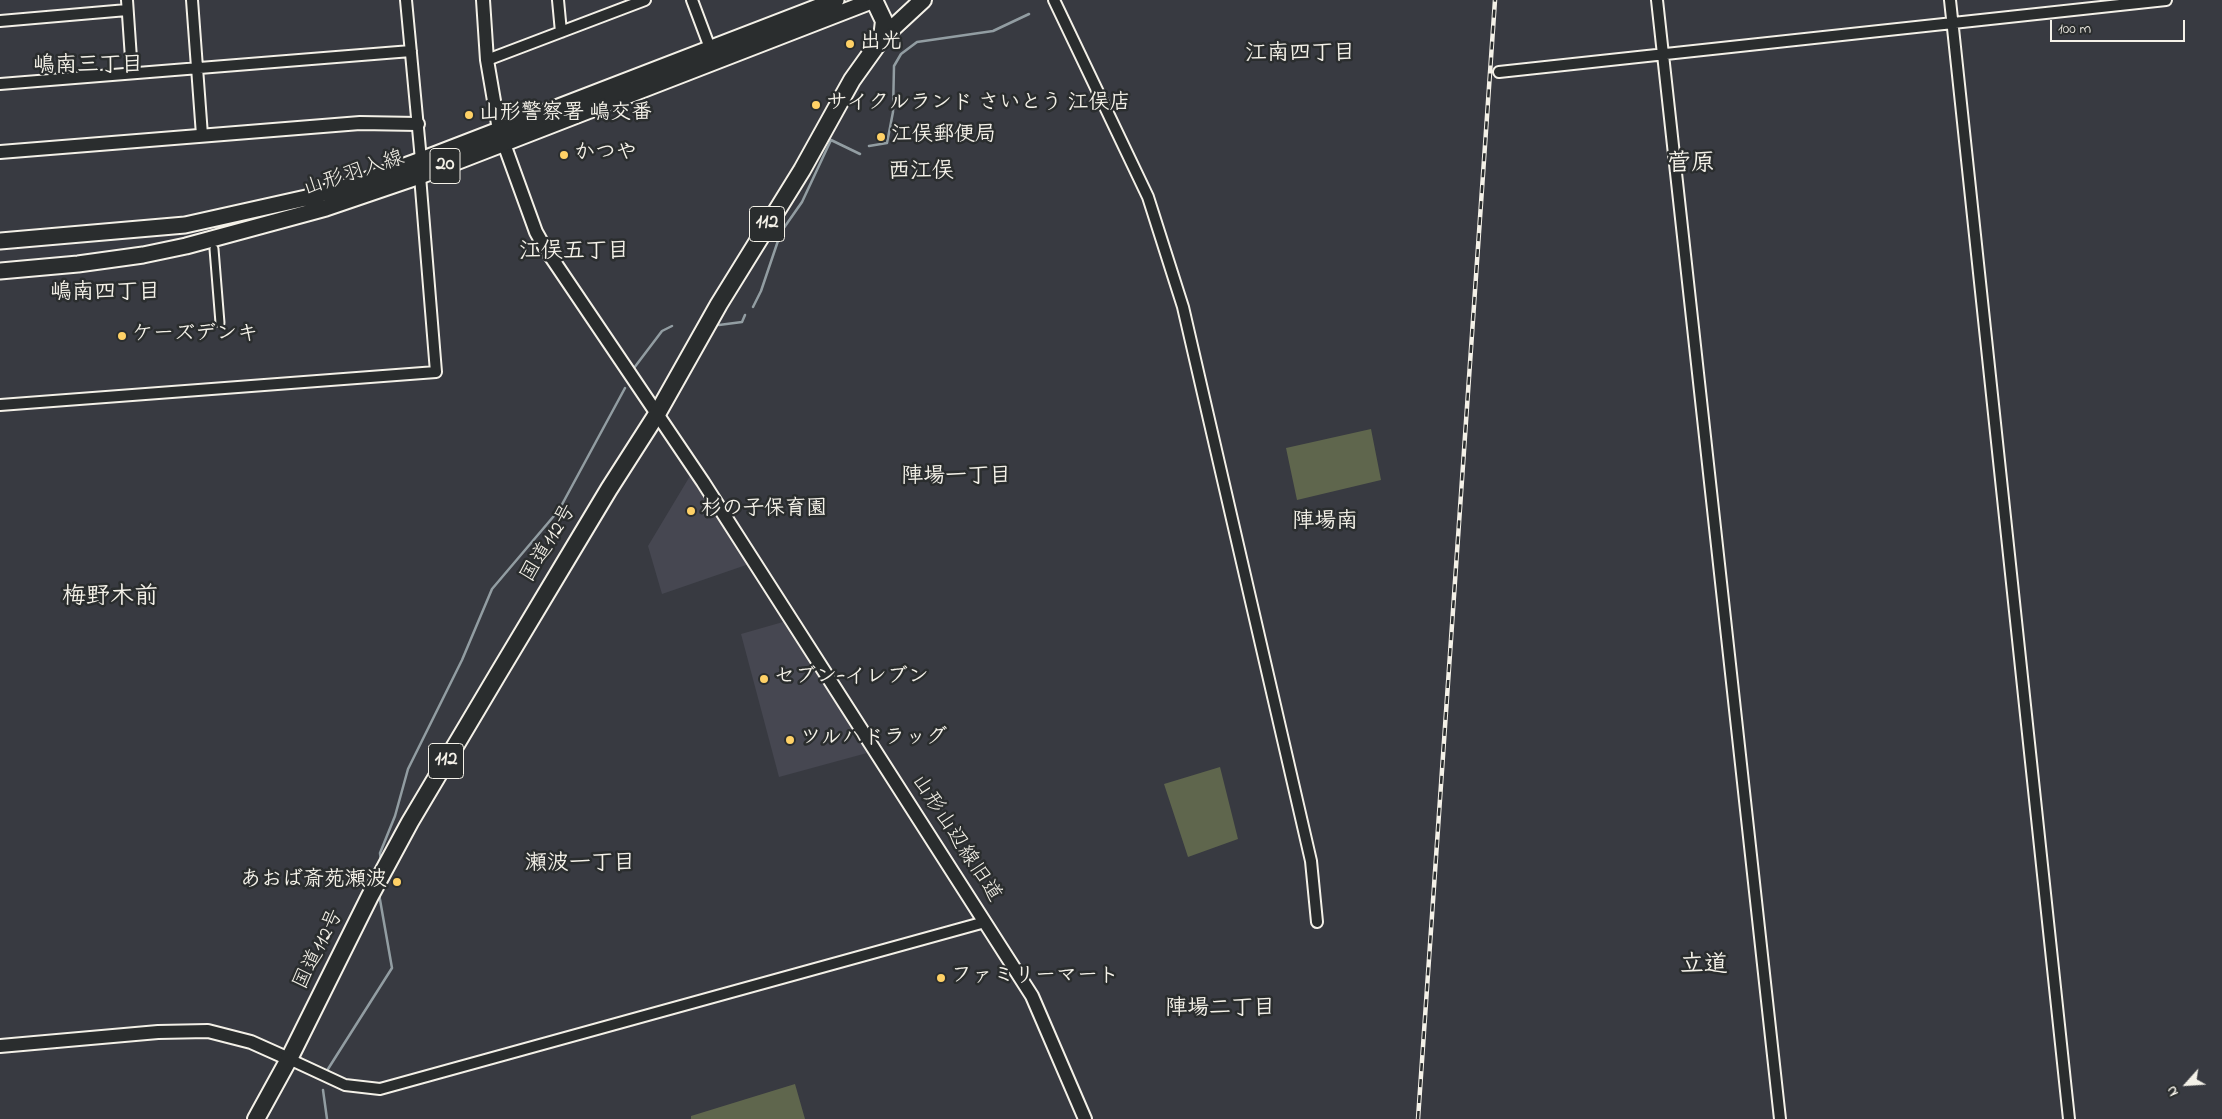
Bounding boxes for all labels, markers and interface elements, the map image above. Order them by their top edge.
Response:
scale bar [2052,10,2187,42]
text: 100 m [2058,18,2091,40]
place label: 出光 [860,31,902,57]
marker: 出光 [844,38,856,50]
district label: 江南四丁目 [1245,42,1355,68]
district label: 嶋南三丁目 [33,54,143,80]
place label: サイクルランド さいとう 江俣店 [826,92,1130,118]
marker: サイクルランド さいとう 江俣店 [810,99,822,111]
place label: 山形警察署 嶋交番 [479,102,652,128]
marker: 山形警察署 嶋交番 [463,109,475,121]
place label: 江俣郵便局 [891,124,996,150]
marker: 江俣郵便局 [875,131,887,143]
place label: かつや [574,142,637,168]
street label: 山形羽入線 [300,147,408,203]
road number: 20 [430,148,460,184]
marker: かつや [558,149,570,161]
district label: 菅原 [1667,152,1715,180]
district label: 西江俣 [888,160,954,186]
road number: 112 [750,206,784,242]
district label: 江俣五丁目 [519,240,629,266]
district label: 嶋南四丁目 [50,281,160,307]
place label: ケーズデンキ [132,323,258,349]
marker: ケーズデンキ [116,330,128,342]
district label: 陣場一丁目 [901,465,1011,491]
place label: 杉の子保育園 [701,498,827,524]
street label: 国道112号 [517,500,583,588]
marker: 杉の子保育園 [685,505,697,517]
district label: 陣場南 [1292,510,1358,536]
district label: 梅野木前 [62,585,158,613]
place label: セブン-イレブン [774,666,929,692]
marker: セブン-イレブン [758,673,770,685]
place label: ツルハドラッグ [800,727,947,753]
marker: ツルハドラッグ [784,734,796,746]
road number: 112 [428,744,464,778]
street label: 山形山辺線旧道 [904,770,1006,908]
district label: 瀬波一丁目 [525,852,635,878]
place label: あおば斎苑瀬波 [240,869,387,895]
marker: あおば斎苑瀬波 [391,876,403,888]
street label: 国道112号 [290,905,350,995]
district label: 立道 [1680,953,1728,981]
place label: ファミリーマート [951,965,1119,991]
marker: ファミリーマート [935,972,947,984]
district label: 陣場二丁目 [1165,997,1275,1023]
north arrow [2162,1059,2212,1109]
text: N [2162,1082,2185,1100]

